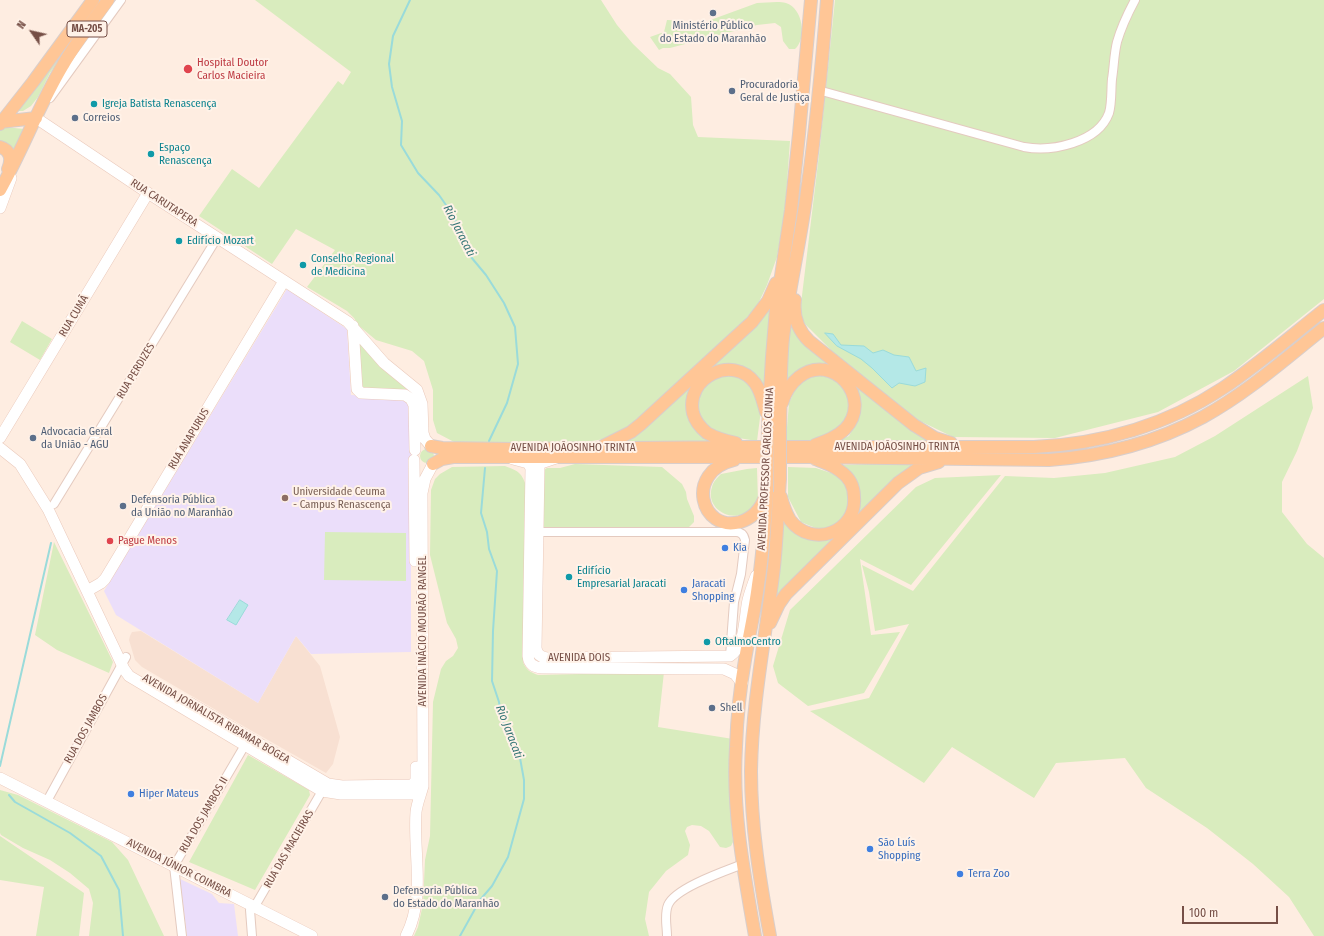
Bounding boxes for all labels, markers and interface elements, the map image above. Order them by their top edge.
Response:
marker: Ministério Público do Estado do Maranhão [708,8,718,18]
north arrow [12,12,52,52]
text: N [14,19,29,31]
place label: Ministério Público do Estado do Maranhão [660,19,766,45]
road number: MA-205 [67,21,107,37]
place label: Hospital Doutor Carlos Macieira [197,56,268,82]
marker: Hospital Doutor Carlos Macieira [182,63,194,75]
place label: Procuradoria Geral de Justiça [740,78,810,104]
marker: Procuradoria Geral de Justiça [727,86,737,96]
place label: Igreja Batista Renascença [102,97,217,111]
marker: Igreja Batista Renascença [89,99,99,109]
place label: Correios [83,111,120,125]
marker: Correios [70,113,80,123]
place label: Espaço Renascença [159,141,212,167]
marker: Espaço Renascença [146,149,156,159]
street label: RUA CARUTAPERA [128,176,200,230]
water label: Rio Jaracati [440,203,478,259]
place label: Edifício Mozart [187,234,254,248]
marker: Edifício Mozart [174,236,184,246]
place label: Conselho Regional de Medicina [311,252,394,278]
marker: Conselho Regional de Medicina [298,260,308,270]
street label: RUA CUMÃ [56,293,92,339]
street label: RUA PERDIZES [114,341,158,401]
street label: AVENIDA PROFESSOR CARLOS CUNHA [755,387,777,551]
street label: RUA ANAPURUS [166,406,212,472]
place label: Advocacia Geral da União - AGU [41,425,112,451]
marker: Advocacia Geral da União - AGU [28,433,38,443]
street label: AVENIDA JOÃOSINHO TRINTA [834,440,960,454]
street label: AVENIDA JOÃOSINHO TRINTA [510,441,636,455]
place label: Universidade Ceuma - Campus Renascença [293,485,391,511]
place label: Defensoria Pública da União no Maranhão [131,493,233,519]
marker: Universidade Ceuma - Campus Renascença [280,493,290,503]
marker: Defensoria Pública da União no Maranhão [118,501,128,511]
place label: Pague Menos [118,534,177,548]
marker: Pague Menos [105,536,115,546]
place label: Kia [733,541,747,555]
marker: Kia [720,543,730,553]
street label: AVENIDA INÁCIO MOURÃO RANGEL [416,556,430,706]
place label: Edifício Empresarial Jaracati [577,564,666,590]
marker: Edifício Empresarial Jaracati [564,572,574,582]
place label: Jaracati Shopping [692,577,734,603]
marker: Jaracati Shopping [679,585,689,595]
place label: OftalmoCentro [715,635,781,649]
marker: OftalmoCentro [702,637,712,647]
street label: AVENIDA DOIS [548,651,610,665]
street label: AVENIDA JORNALISTA RIBAMAR BOGEA [140,671,292,767]
street label: RUA DOS JAMBOS [62,692,110,766]
place label: Shell [720,701,742,715]
water label: Rio Jaracati [492,703,526,761]
marker: Shell [707,703,717,713]
street label: RUA DOS JAMBOS II [177,775,231,855]
place label: Hiper Mateus [139,787,199,801]
marker: Hiper Mateus [126,789,136,799]
street label: RUA DAS MACIEIRAS [261,808,317,890]
street label: AVENIDA JÚNIOR COIMBRA [124,836,234,900]
place label: São Luís Shopping [878,836,920,862]
marker: São Luís Shopping [865,844,875,854]
place label: Terra Zoo [968,867,1010,881]
marker: Terra Zoo [955,869,965,879]
place label: Defensoria Pública do Estado do Maranhão [393,884,499,910]
marker: Defensoria Pública do Estado do Maranhão [380,892,390,902]
scale bar [1184,898,1280,924]
text: 100 m [1189,906,1218,920]

